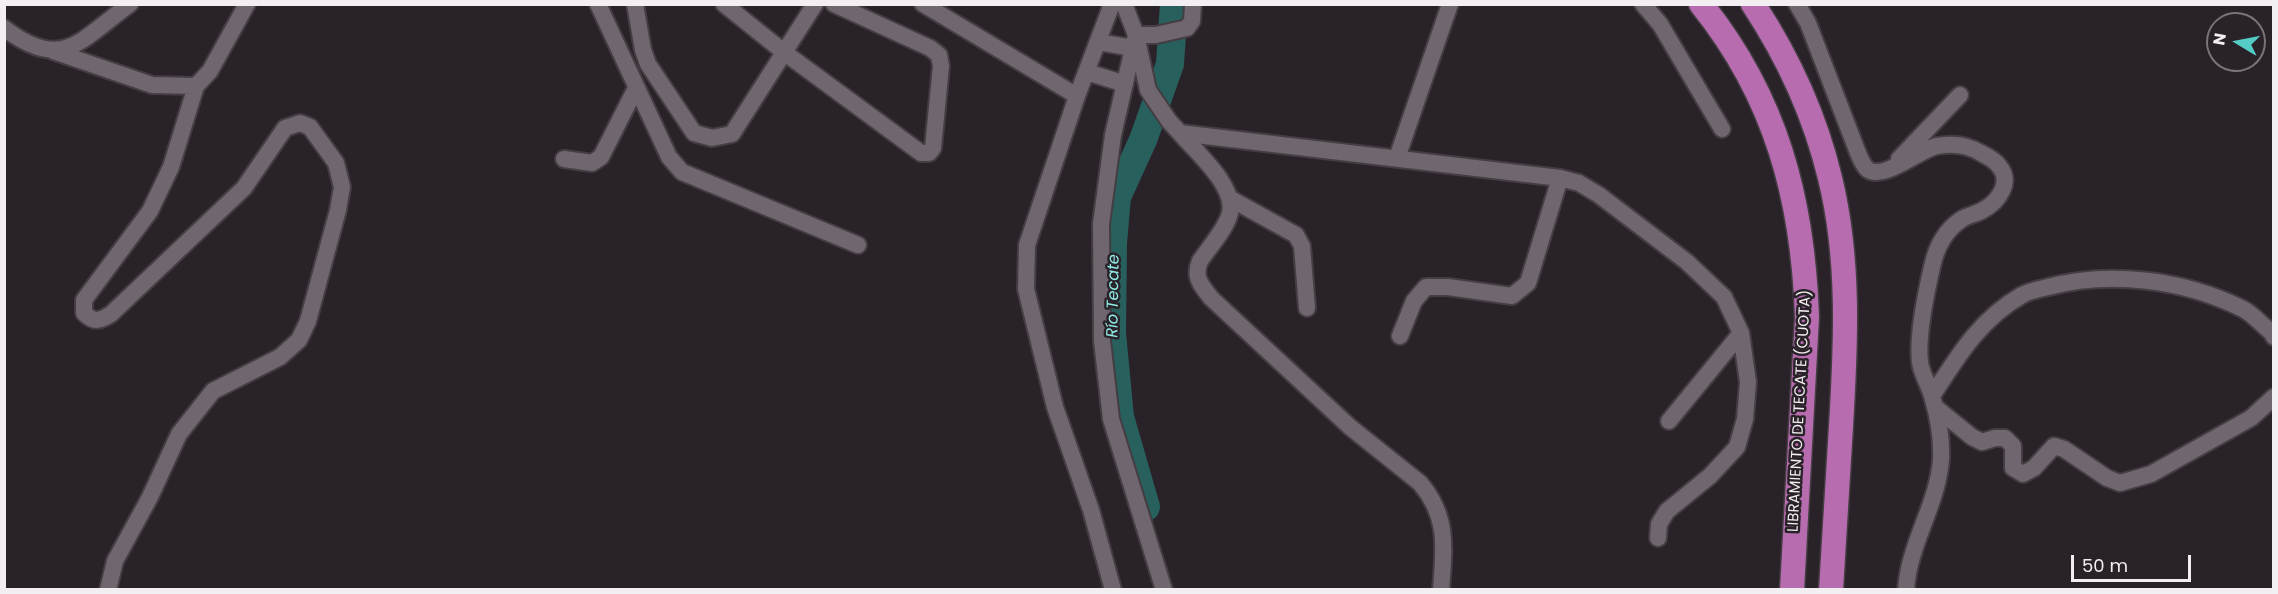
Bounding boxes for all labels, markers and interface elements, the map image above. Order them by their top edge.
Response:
north arrow [2206,12,2266,72]
text: N [2207,31,2232,47]
water label: Río Tecate [1104,254,1124,338]
street label: LIBRAMIENTO DE TECATE (CUOTA) [1785,290,1815,532]
scale bar [2074,543,2194,581]
text: 50 m [2082,553,2128,578]

